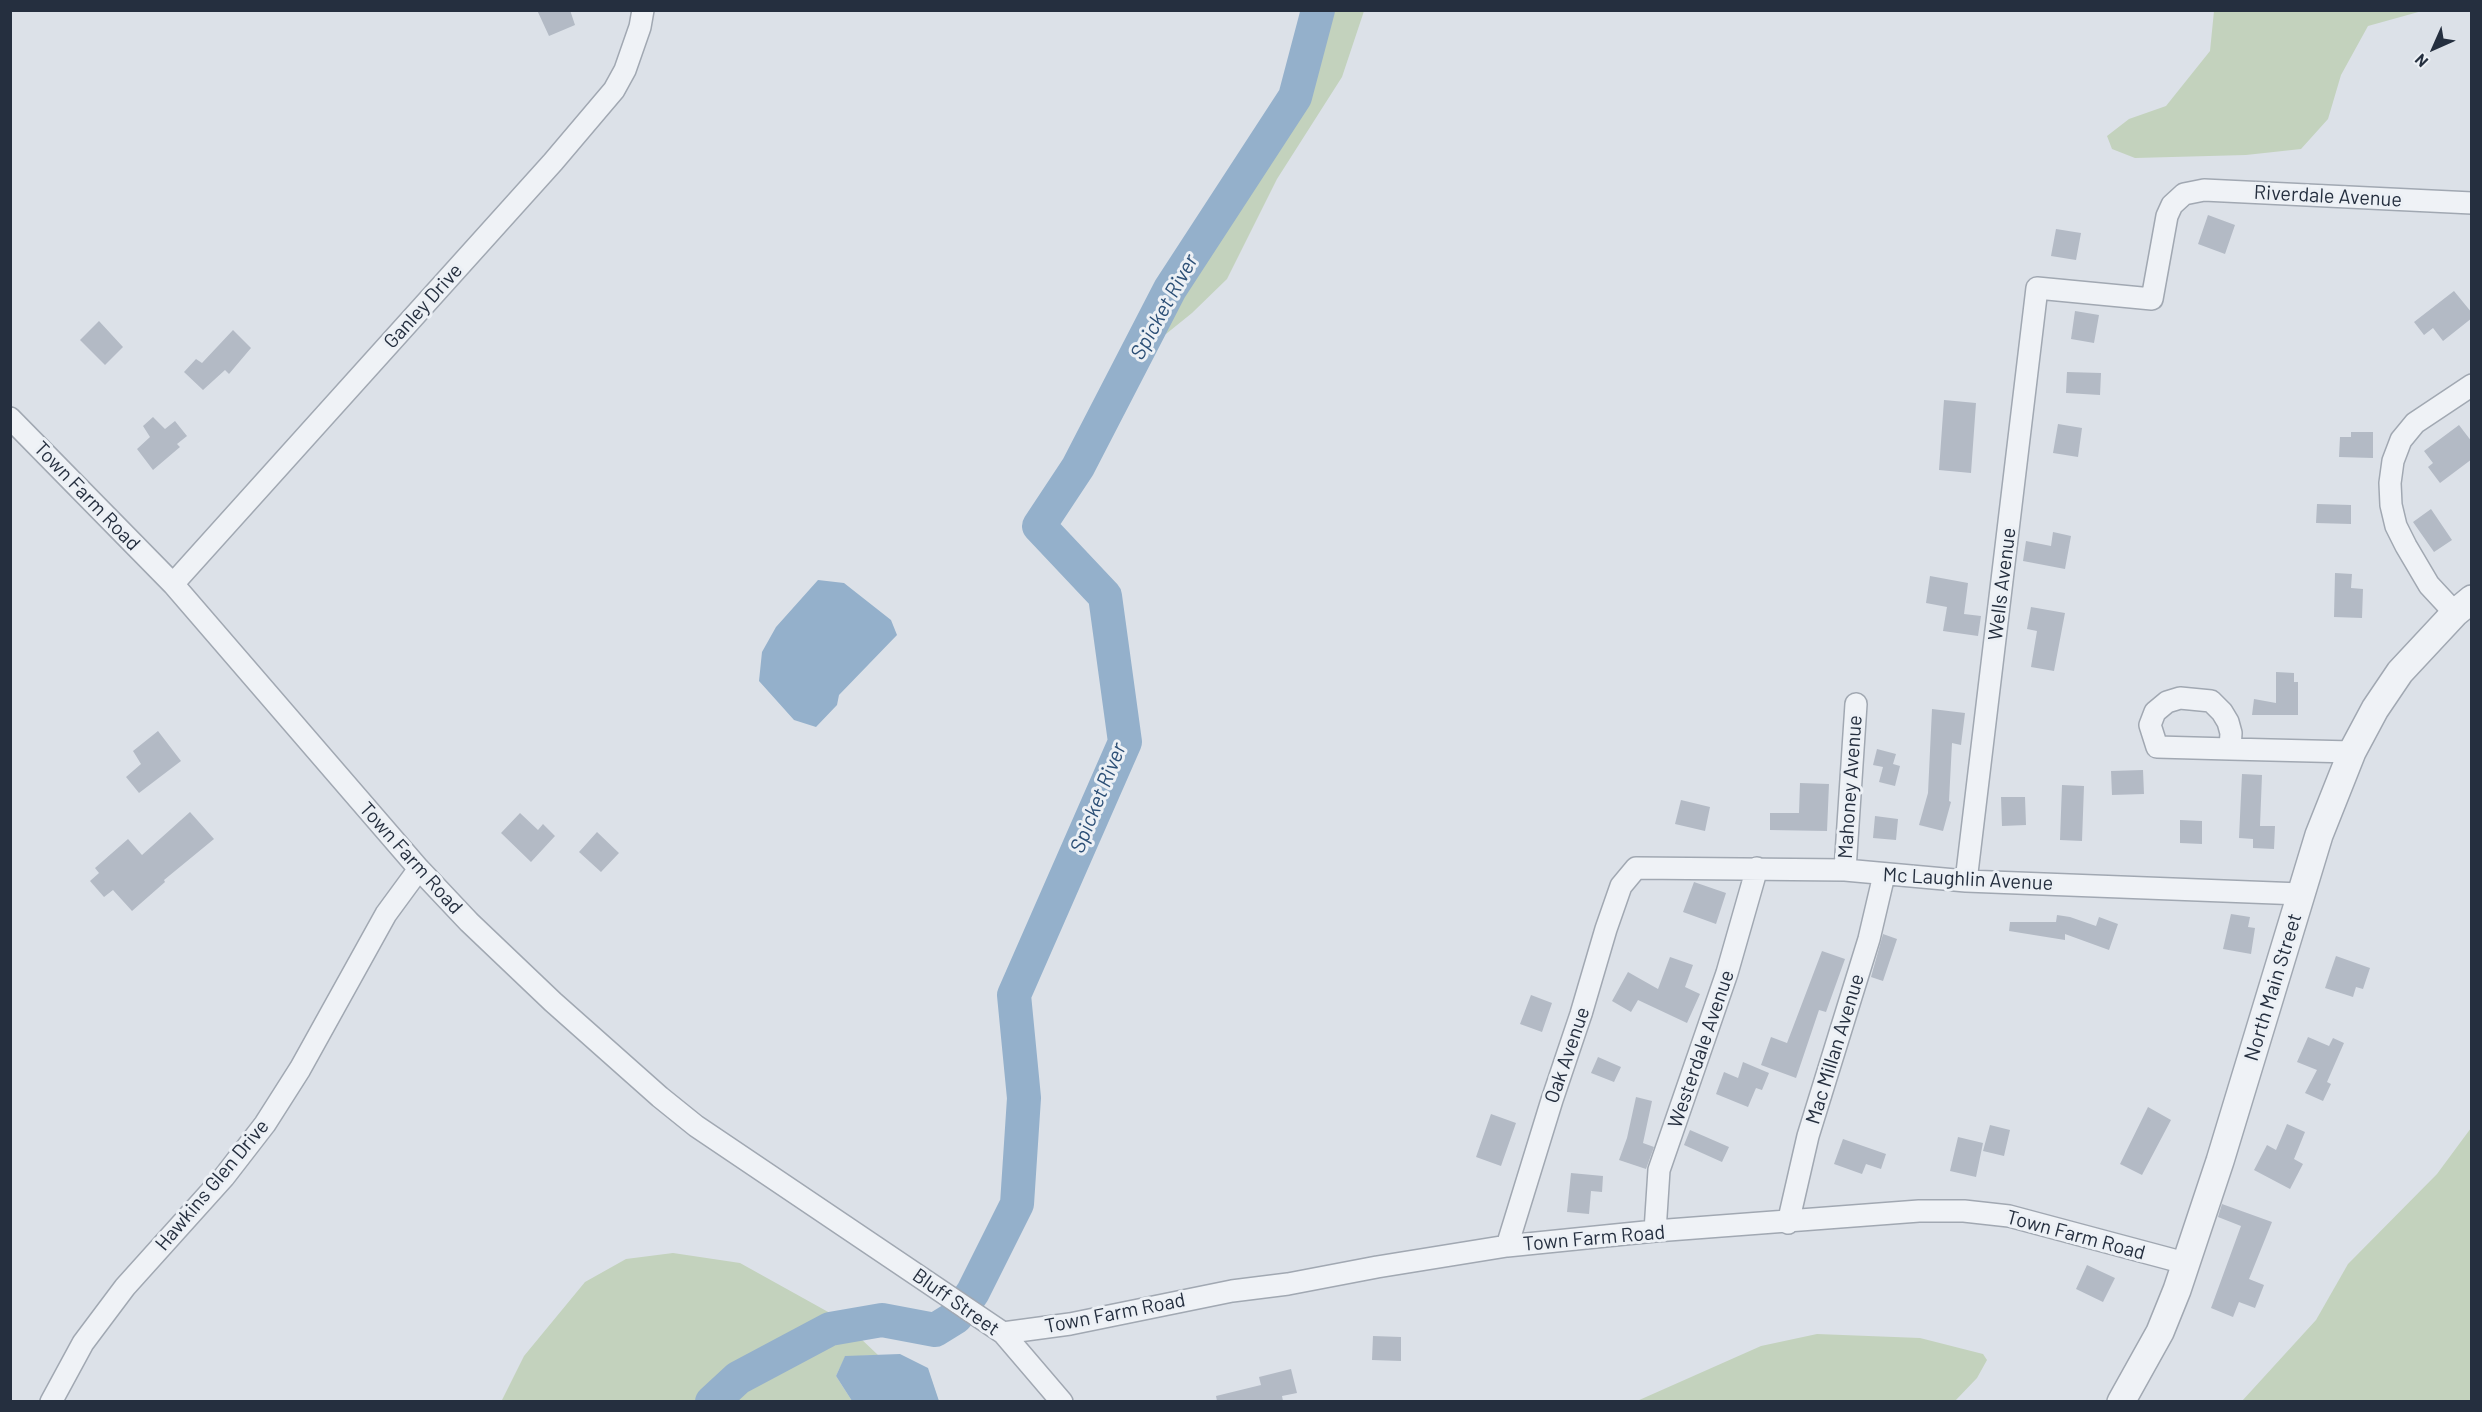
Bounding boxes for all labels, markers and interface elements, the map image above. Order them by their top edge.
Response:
north arrow [2404,18,2464,78]
text: N [2410,51,2431,72]
street label: Riverdale Avenue [2253,180,2403,212]
water label: Spicket River [1125,250,1203,364]
street label: Ganley Drive [379,259,467,353]
street label: Town Farm Road [29,436,145,556]
street label: Wells Avenue [1983,526,2021,642]
street label: Mahoney Avenue [1833,714,1867,860]
water label: Spicket River [1065,739,1131,857]
street label: Town Farm Road [354,797,468,919]
street label: Mc Laughlin Avenue [1882,863,2054,895]
street label: North Main Street [2239,910,2307,1064]
street label: Westerdale Avenue [1663,967,1739,1131]
street label: Mac Millan Avenue [1801,971,1869,1127]
street label: Oak Avenue [1539,1004,1595,1106]
street label: Hawkins Glen Drive [150,1114,274,1256]
street label: Town Farm Road [2004,1205,2148,1265]
street label: Town Farm Road [1522,1220,1666,1256]
street label: Bluff Street [908,1263,1004,1341]
street label: Town Farm Road [1043,1288,1187,1338]

